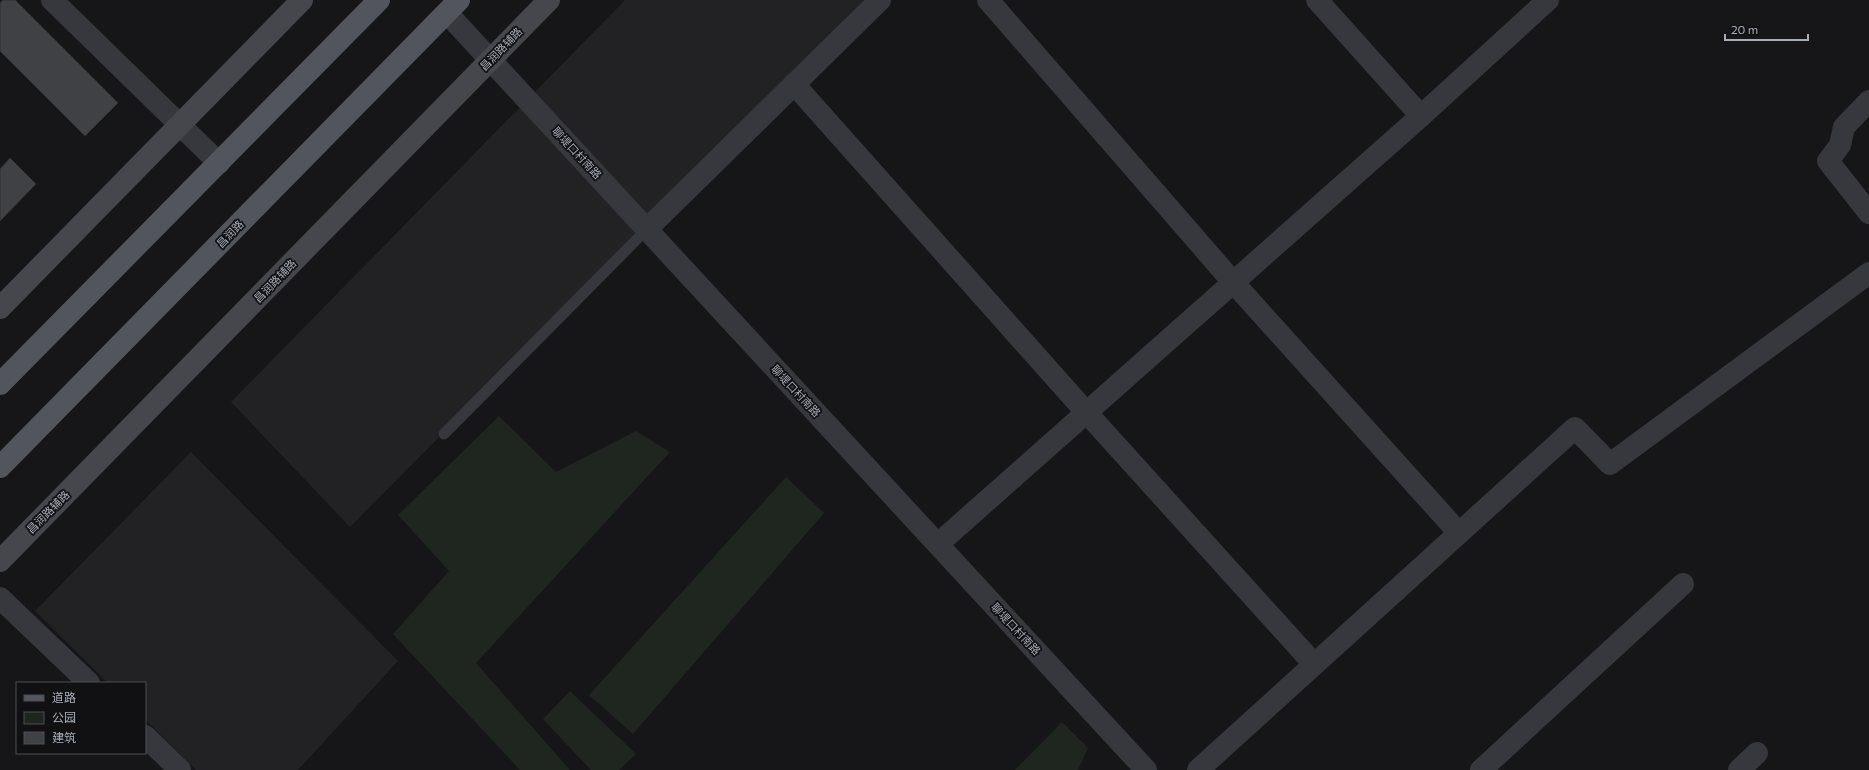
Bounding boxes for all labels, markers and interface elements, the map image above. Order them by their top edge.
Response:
scale bar [1725,16,1808,42]
text: 20 m [1731,22,1758,36]
street label: 昌润路辅路 [477,24,524,73]
street label: 聊堤口村南路 [550,124,605,181]
street label: 昌润路 [214,217,246,250]
street label: 昌润路辅路 [251,256,298,305]
street label: 聊堤口村南路 [769,362,824,419]
street label: 昌润路辅路 [24,488,72,536]
street label: 聊堤口村南路 [989,600,1044,657]
legend [16,682,146,754]
text: 道路 [52,690,76,704]
text: 公园 [52,710,76,724]
text: 建筑 [52,730,76,744]

